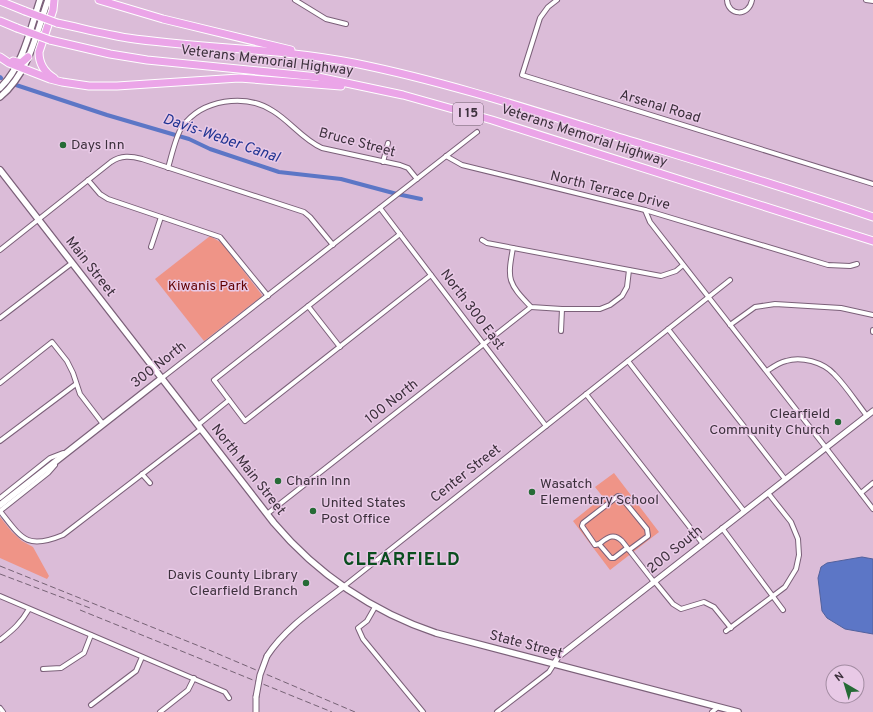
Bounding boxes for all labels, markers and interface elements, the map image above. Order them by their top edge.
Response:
street label: Veterans Memorial Highway [180,42,354,80]
street label: Arsenal Road [618,87,702,127]
street label: Veterans Memorial Highway [499,101,669,171]
road number: I 15 [453,103,483,125]
water label: Davis-Weber Canal [160,110,283,168]
street label: Bruce Street [317,125,397,161]
place label: Days Inn [71,137,125,154]
marker: Days Inn [58,140,68,150]
street label: North Terrace Drive [548,168,672,214]
street label: Main Street [61,234,119,300]
street label: North 300 East [436,266,508,354]
park label: Kiwanis Park [168,278,248,295]
street label: 300 North [128,338,190,392]
street label: 100 North [362,376,422,428]
place label: Clearfield Community Church [709,406,830,439]
marker: Clearfield Community Church [833,417,843,427]
street label: North Main Street [207,421,289,519]
street label: Center Street [427,441,505,507]
place label: Charin Inn [286,473,351,490]
marker: Charin Inn [273,476,283,486]
place label: Wasatch Elementary School [540,476,659,509]
marker: Wasatch Elementary School [527,487,537,497]
place label: United States Post Office [321,495,406,528]
marker: United States Post Office [308,506,318,516]
street label: 200 South [644,522,706,578]
district label: CLEARFIELD [343,549,461,572]
place label: Davis County Library Clearfield Branch [168,567,298,600]
marker: Davis County Library Clearfield Branch [301,578,311,588]
street label: State Street [488,627,564,663]
north arrow [825,664,865,704]
text: N [832,669,847,685]

